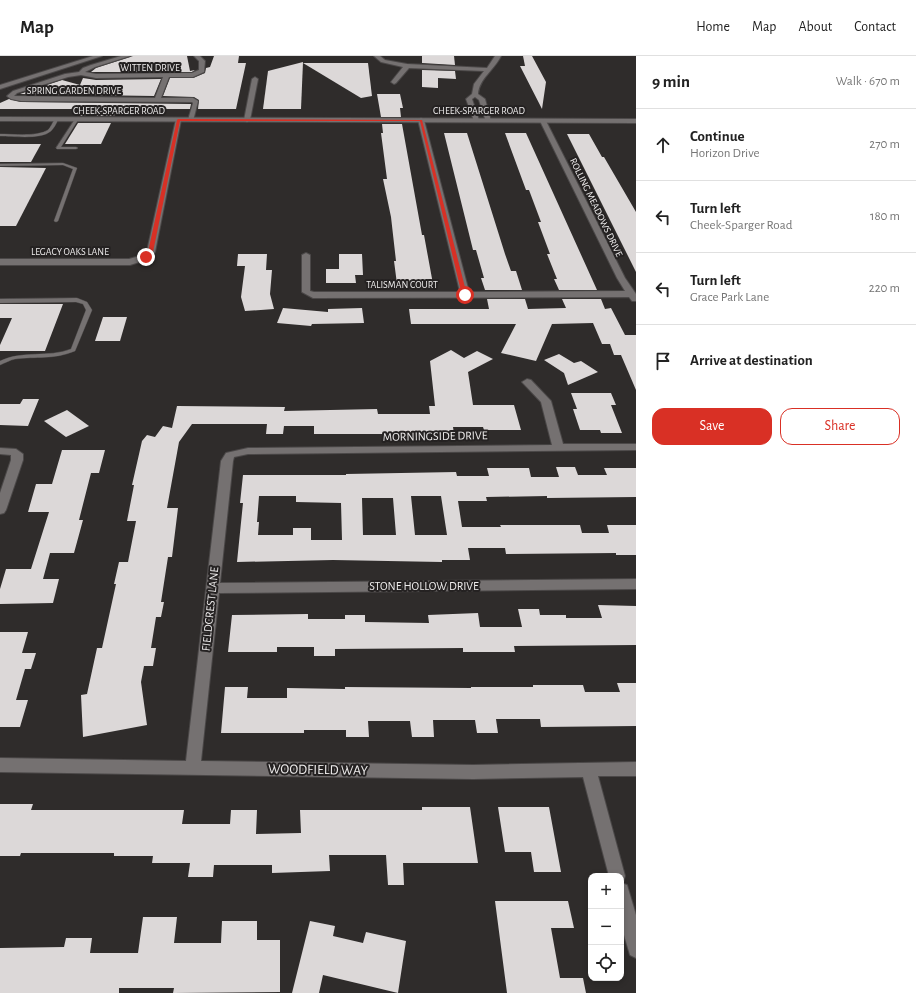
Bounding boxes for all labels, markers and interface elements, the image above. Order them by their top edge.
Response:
text: Map [20,18,54,37]
text: Home [696,20,730,34]
text: Map [752,20,776,34]
text: About [798,20,832,34]
text: Contact [854,20,896,34]
street label: WITTEN DRIVE [120,63,180,73]
text: 9 min [652,73,690,90]
text: Walk · 670 m [836,75,900,88]
street label: SPRING GARDEN DRIVE [27,86,121,96]
street label: CHEEK-SPARGER ROAD [73,106,166,116]
street label: CHEEK-SPARGER ROAD [433,106,526,116]
text: Continue [690,129,745,144]
icon: ahead [652,134,674,156]
text: 270 m [869,138,900,151]
text: Horizon Drive [690,147,760,160]
street label: ROLLING MEADOWS DRIVE [568,157,624,258]
text: Turn left [690,201,741,216]
icon: left [652,206,674,228]
text: 180 m [870,210,900,223]
text: Cheek-Sparger Road [690,219,792,232]
street label: LEGACY OAKS LANE [31,247,109,257]
route end [137,248,155,266]
text: Turn left [690,273,741,288]
icon: left [652,278,674,300]
street label: TALISMAN COURT [366,280,438,290]
text: 220 m [869,282,900,295]
route start [456,286,474,304]
text: Grace Park Lane [690,291,769,304]
icon: arrive [652,350,674,372]
text: Arrive at destination [690,353,813,368]
button: Save [652,408,772,445]
button: Share [780,408,900,445]
street label: MORNINGSIDE DRIVE [383,429,488,443]
street label: FIELDCREST LANE [200,566,220,652]
street label: STONE HOLLOW DRIVE [369,580,479,592]
street label: WOODFIELD WAY [268,762,369,778]
map controls [588,873,624,981]
button: + [588,873,624,909]
button: − [588,909,624,945]
button: locate [588,945,624,981]

